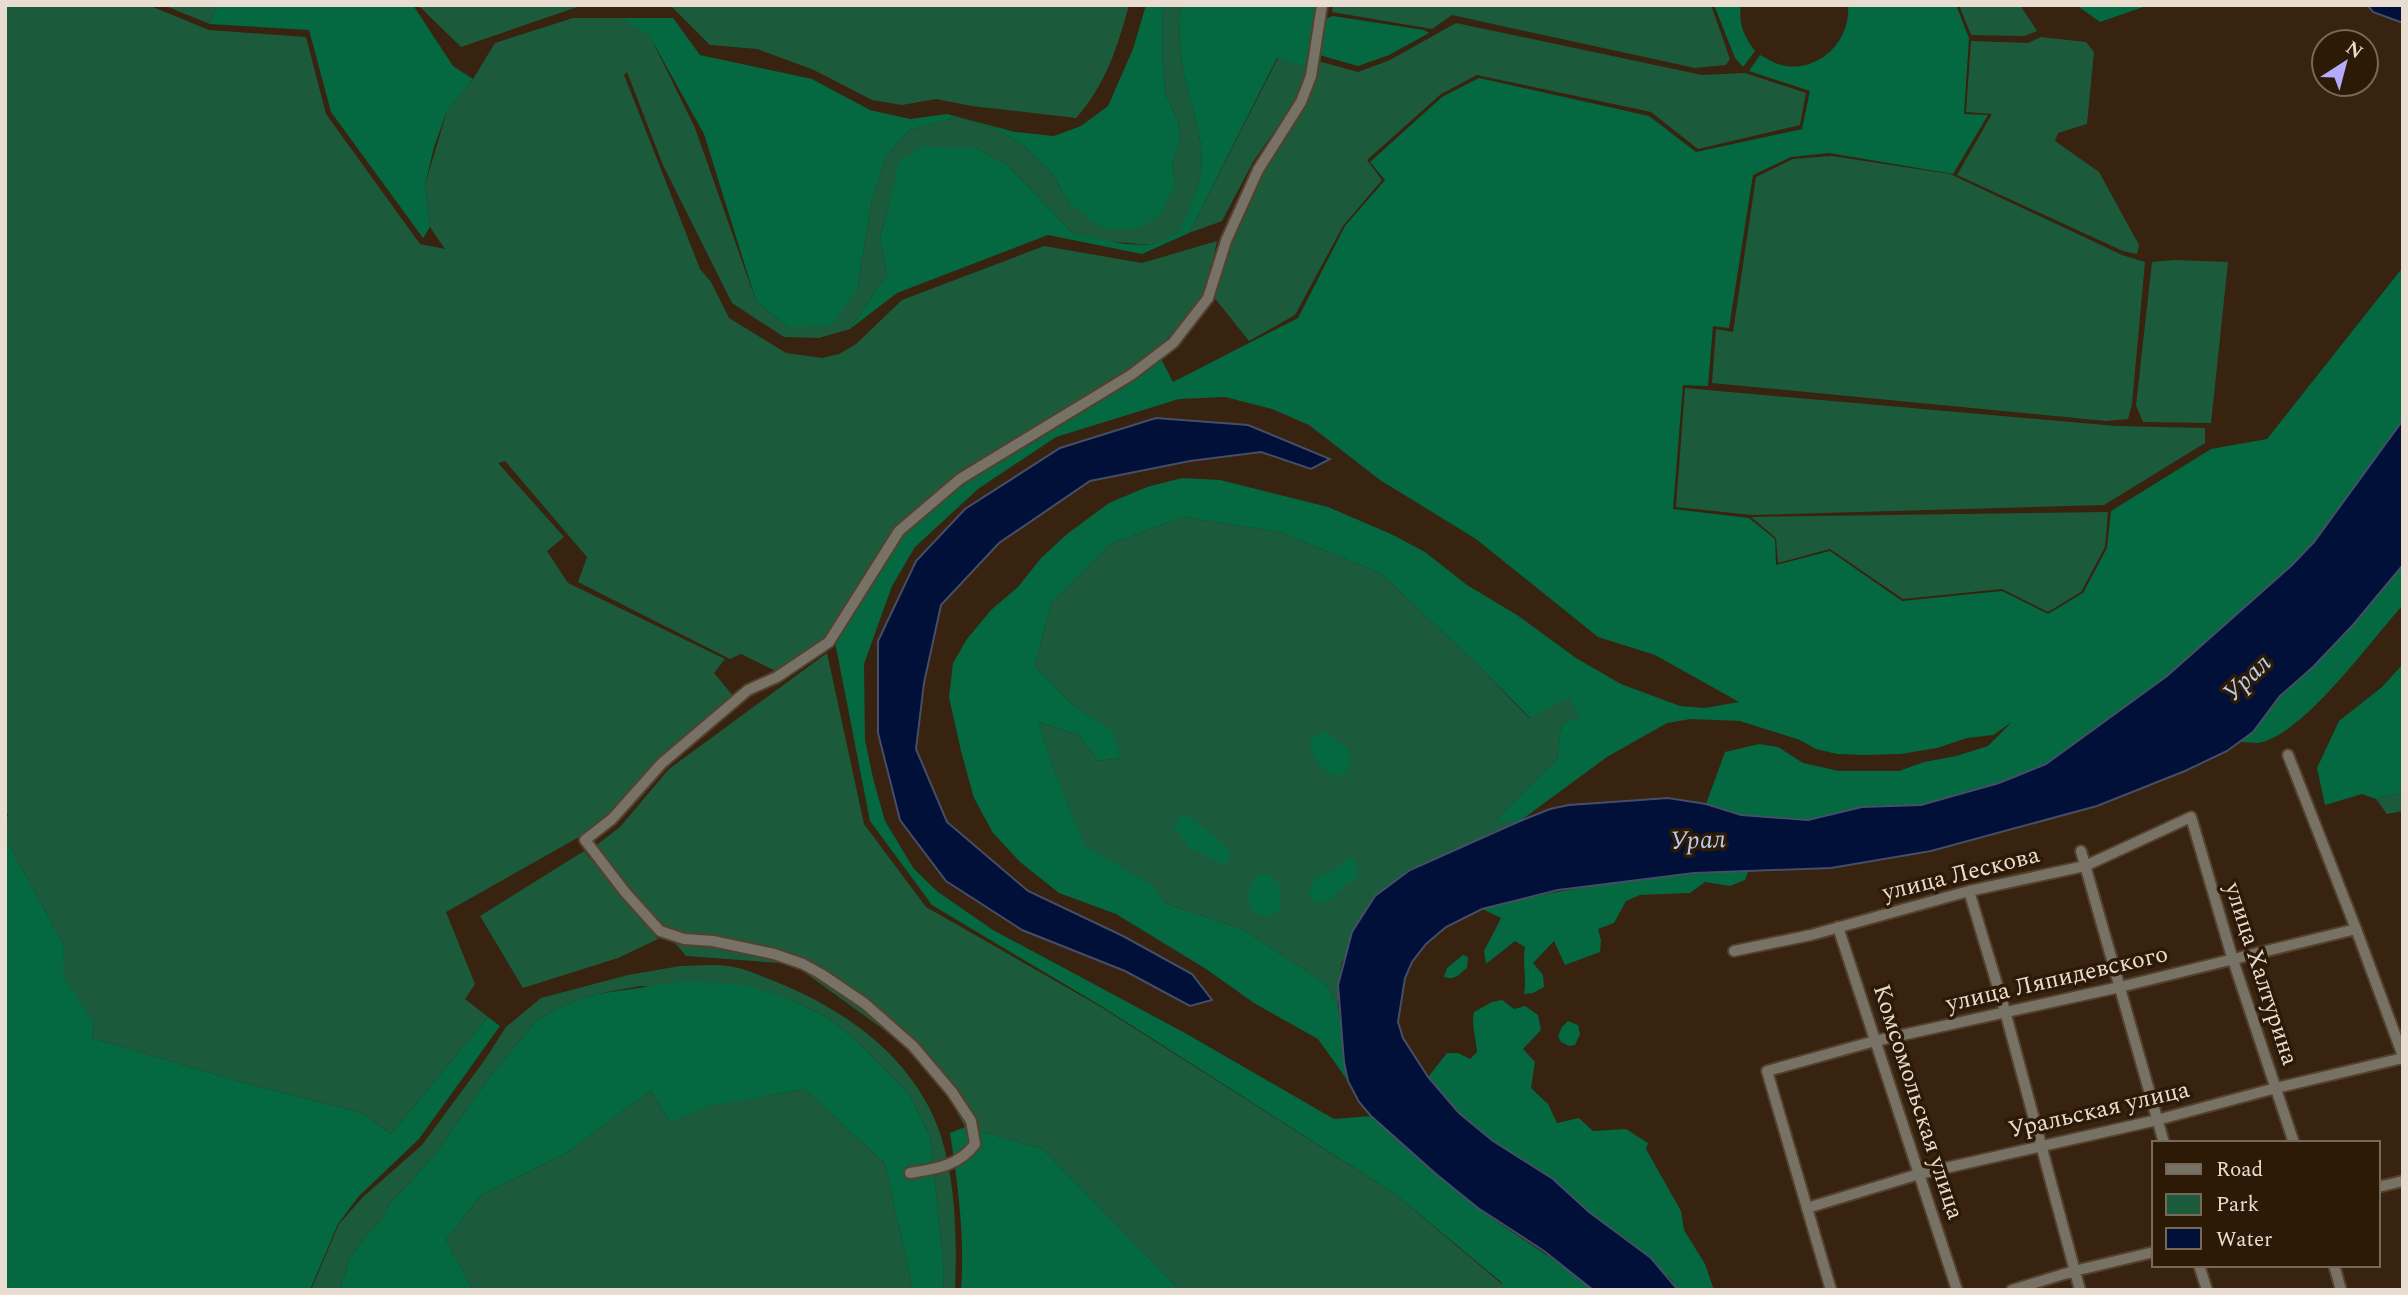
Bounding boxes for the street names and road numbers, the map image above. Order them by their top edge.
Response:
street label: улица Лескова [1877,837,2044,911]
street label: улица Халтурина [2214,877,2308,1070]
street label: улица Ляпидевского [1941,936,2172,1022]
street label: Комсомольская улица [1863,980,1973,1225]
street label: Уральская улица [2005,1072,2193,1148]

